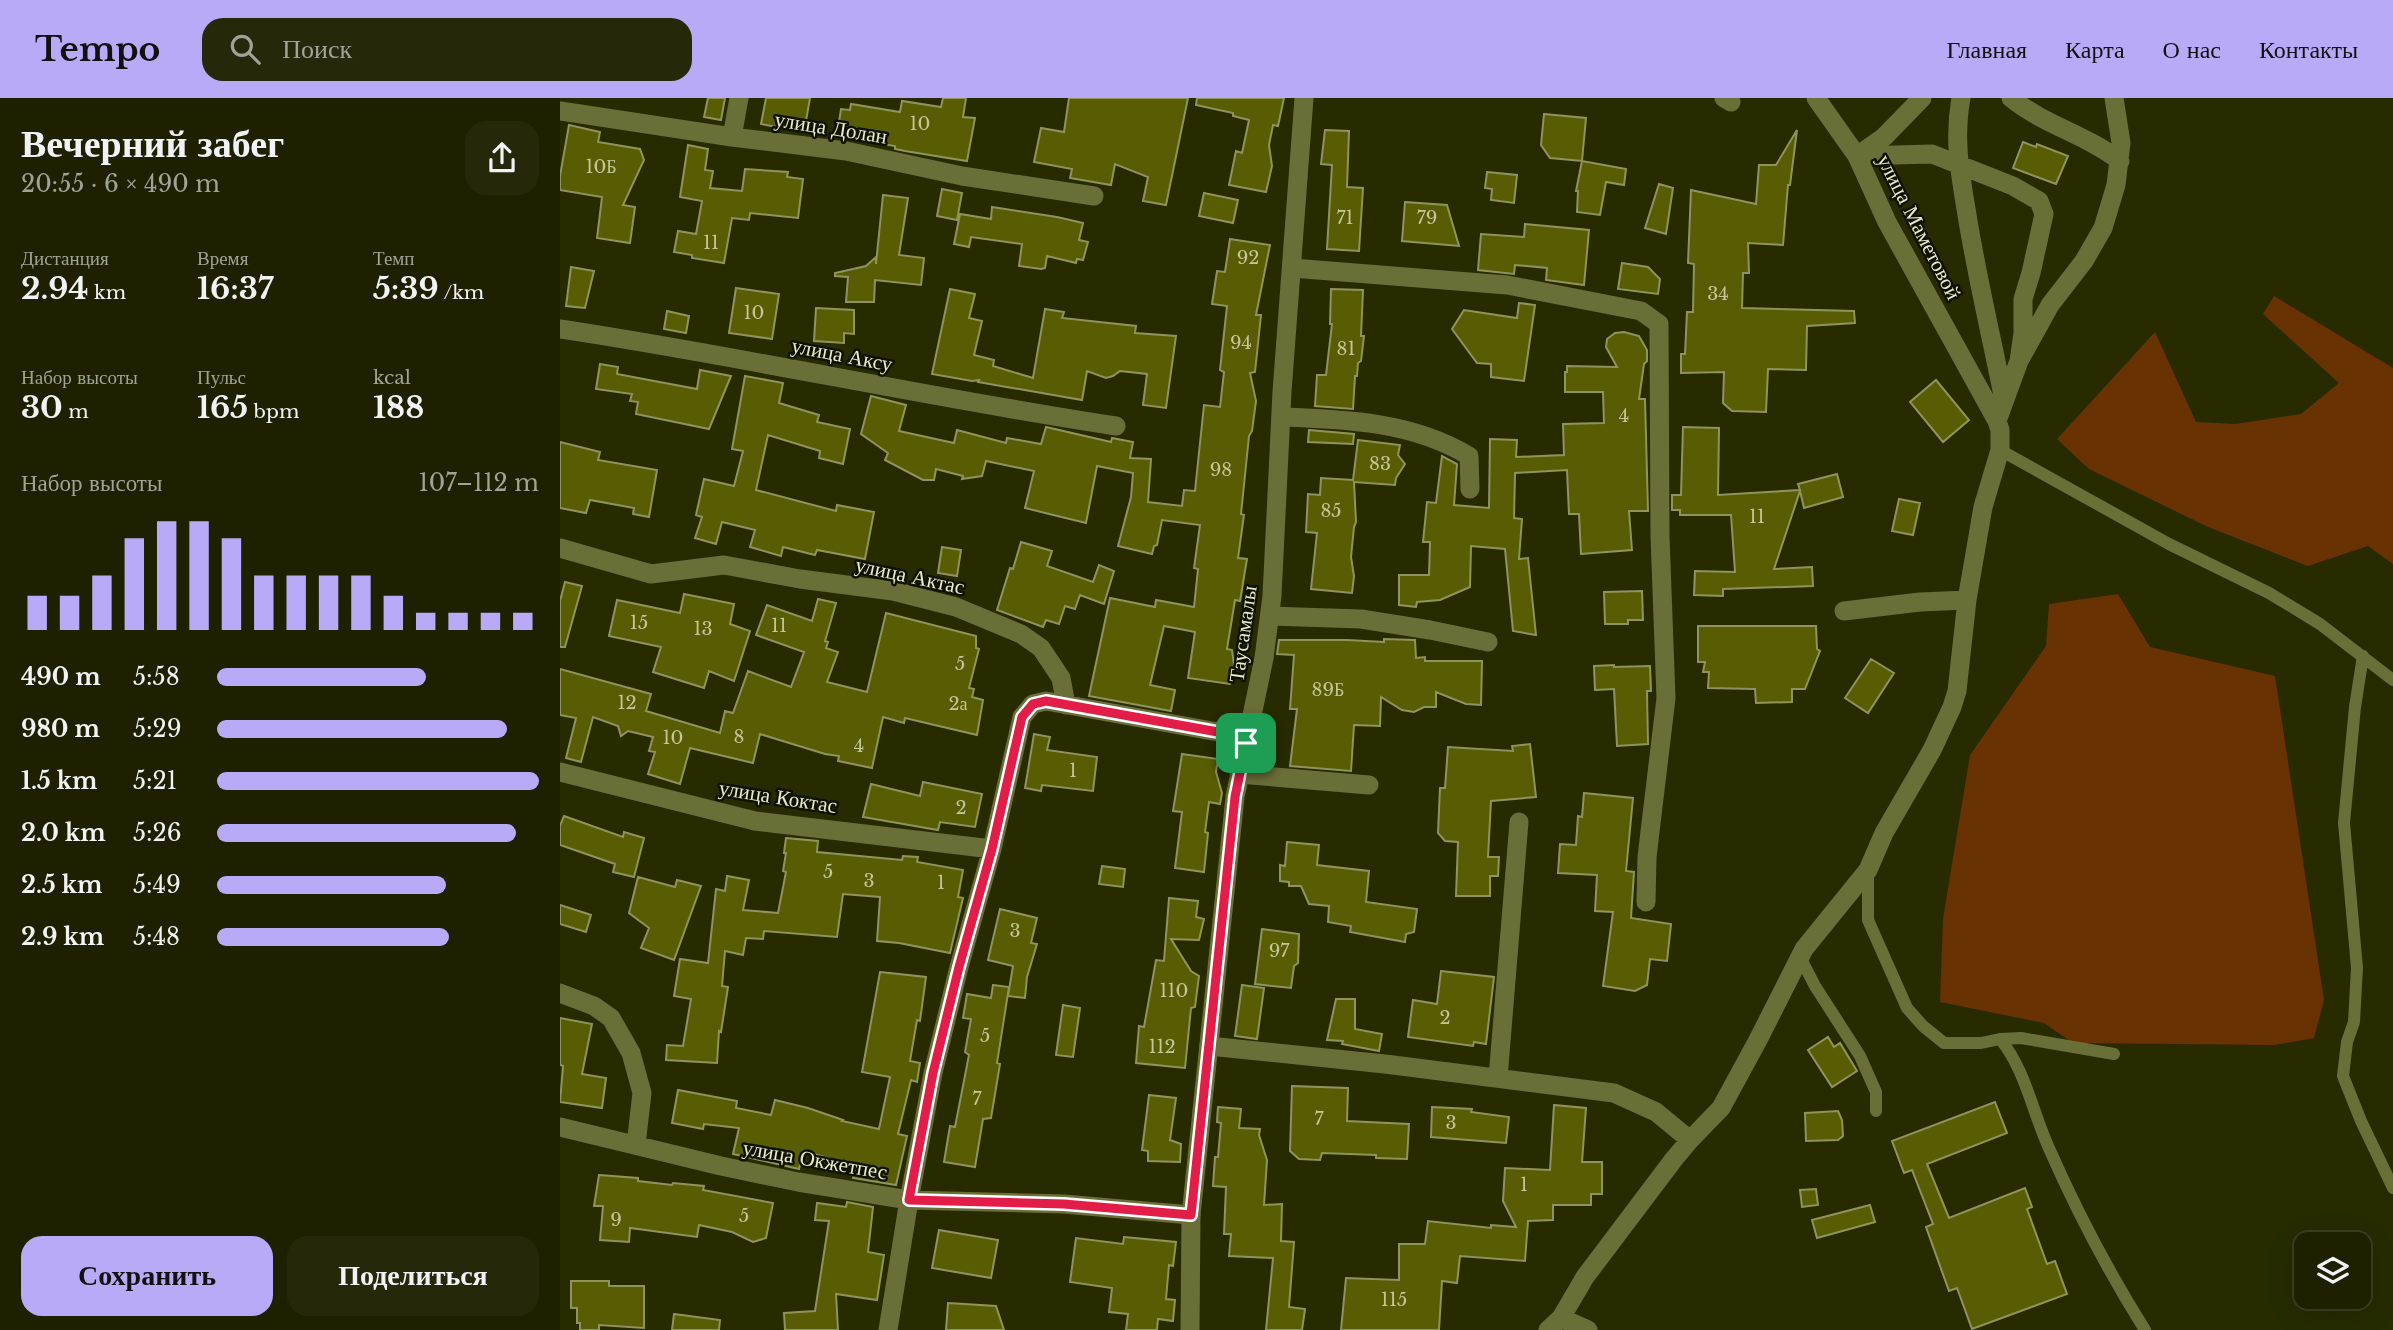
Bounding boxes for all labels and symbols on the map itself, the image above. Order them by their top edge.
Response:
street label: улица Долан [773,106,889,150]
house number: 10 [910,113,930,135]
street label: улица Маметовой [1871,150,1967,304]
house number: 10Б [585,156,617,178]
house number: 71 [1336,207,1354,229]
house number: 79 [1417,207,1437,229]
house number: 11 [703,232,719,254]
house number: 92 [1237,247,1259,269]
house number: 34 [1707,283,1729,305]
house number: 10 [744,302,764,324]
street label: улица Аксу [789,332,895,378]
house number: 94 [1230,332,1252,354]
house number: 81 [1337,338,1355,360]
house number: 4 [1619,405,1629,427]
house number: 83 [1369,453,1391,475]
house number: 98 [1210,459,1232,481]
house number: 85 [1320,500,1342,522]
house number: 11 [1749,506,1765,528]
street label: улица Актас [853,552,967,600]
street label: Таусамалы [1223,584,1263,684]
house number: 15 [630,612,648,634]
house number: 11 [771,615,787,637]
house number: 13 [693,618,713,640]
house number: 5 [955,653,965,675]
house number: 89Б [1312,679,1344,701]
house number: 12 [617,692,637,714]
house number: 2а [948,693,968,715]
pin [1216,713,1276,773]
house number: 8 [734,726,744,748]
house number: 10 [663,727,683,749]
house number: 4 [854,735,864,757]
house number: 1 [1069,760,1077,782]
street label: улица Коктас [717,775,839,819]
house number: 2 [955,797,967,819]
house number: 5 [823,861,833,883]
house number: 3 [863,870,875,892]
house number: 1 [937,872,945,894]
house number: 3 [1009,920,1021,942]
house number: 97 [1269,940,1290,962]
house number: 110 [1160,980,1188,1002]
house number: 2 [1439,1007,1451,1029]
house number: 5 [980,1025,990,1047]
house number: 112 [1148,1036,1176,1058]
house number: 7 [972,1088,982,1110]
house number: 7 [1314,1108,1324,1130]
house number: 3 [1445,1112,1457,1134]
street label: улица Окжетпес [741,1134,889,1186]
house number: 1 [1520,1174,1528,1196]
house number: 5 [739,1205,749,1227]
house number: 9 [610,1209,622,1231]
house number: 115 [1381,1289,1407,1311]

